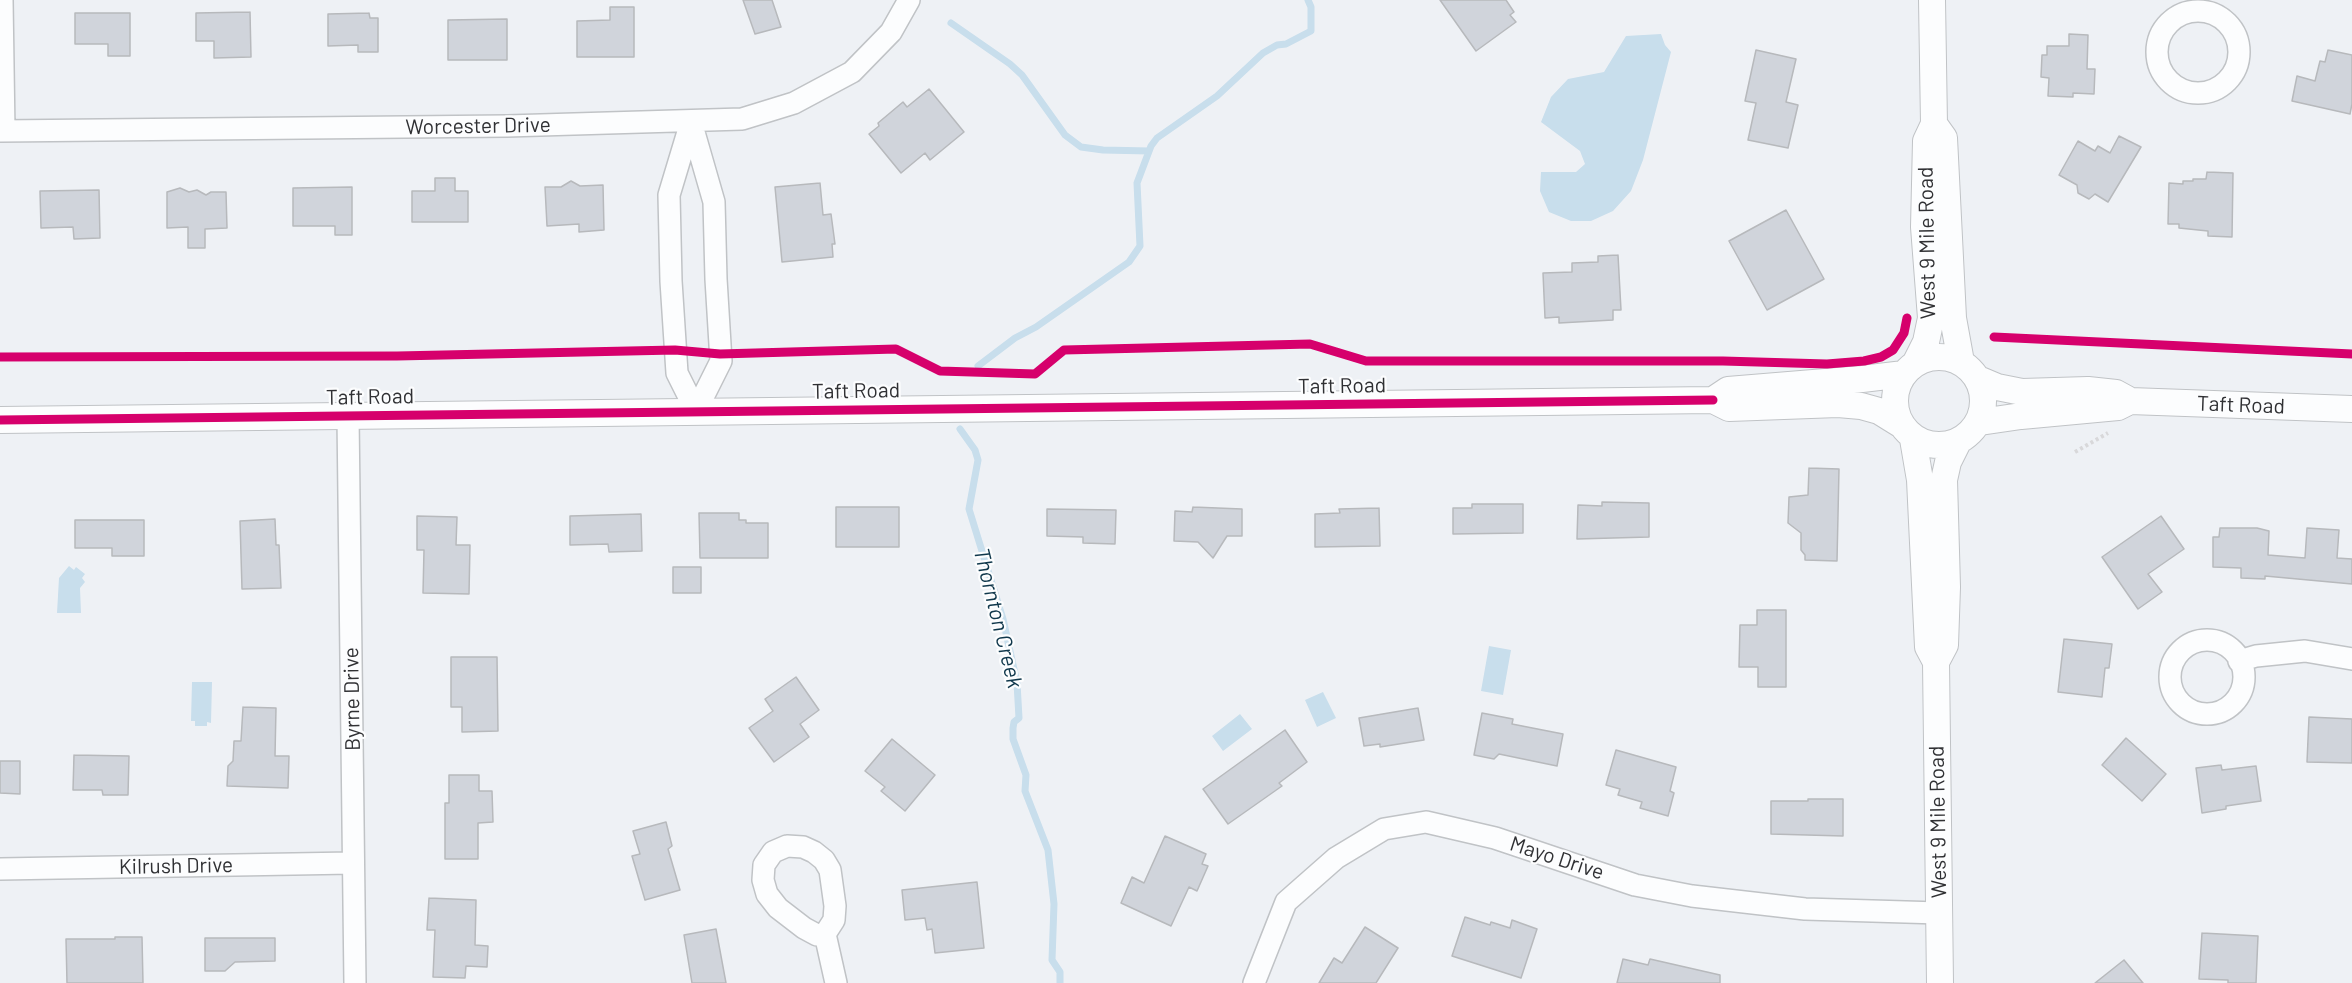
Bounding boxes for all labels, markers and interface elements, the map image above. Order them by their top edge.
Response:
street label: Worcester Drive [405,112,551,140]
street label: West 9 Mile Road [1913,167,1941,319]
street label: Taft Road [1298,373,1386,399]
street label: Taft Road [812,378,900,404]
street label: Taft Road [326,384,414,410]
street label: Taft Road [2197,391,2285,419]
water label: Thornton Creek [968,545,1028,691]
street label: Byrne Drive [338,647,366,751]
street label: West 9 Mile Road [1924,746,1952,898]
street label: Mayo Drive [1507,831,1607,885]
street label: Kilrush Drive [119,852,233,880]

